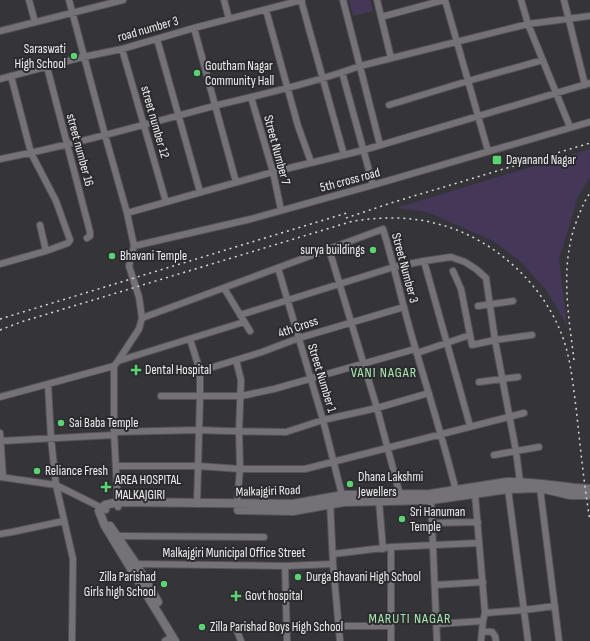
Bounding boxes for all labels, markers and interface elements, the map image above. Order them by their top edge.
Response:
street label: road number 3 [116,13,180,45]
place label: Saraswati High School [15,41,66,72]
marker: Saraswati High School [69,51,79,61]
place label: Goutham Nagar Community Hall [205,58,274,89]
marker: Goutham Nagar Community Hall [192,68,202,78]
street label: street number 12 [137,84,173,160]
street label: street number 16 [63,112,97,188]
street label: Street Number 7 [260,113,294,187]
place label: Dayanand Nagar [506,152,576,168]
marker: Dayanand Nagar [491,154,503,166]
street label: 5th cross road [318,164,382,196]
street label: Street Number 3 [388,231,422,305]
place label: surya buildings [300,242,365,258]
marker: surya buildings [368,245,378,255]
place label: Bhavani Temple [120,248,187,264]
marker: Bhavani Temple [107,251,117,261]
street label: 4th Cross [276,313,320,341]
street label: Street Number 1 [304,342,340,415]
place label: Dental Hospital [145,362,211,378]
marker: Dental Hospital [130,364,142,376]
district label: VANI NAGAR [351,364,417,381]
place label: Sai Baba Temple [69,415,138,431]
marker: Sai Baba Temple [56,418,66,428]
place label: Reliance Fresh [45,463,108,479]
marker: Reliance Fresh [32,466,42,476]
place label: Dhana Lakshmi Jewellers [357,469,423,500]
place label: AREA HOSPITAL MALKAJGIRI [114,472,181,503]
marker: Dhana Lakshmi Jewellers [345,479,355,489]
marker: AREA HOSPITAL MALKAJGIRI [100,481,112,493]
street label: Malkajgiri Road [235,482,301,500]
place label: Sri Hanuman Temple [410,504,465,535]
marker: Sri Hanuman Temple [397,514,407,524]
street label: Malkajgiri Municipal Office Street [162,545,306,561]
place label: Zilla Parishad Girls high School [84,569,156,600]
place label: Durga Bhavani High School [306,569,421,585]
marker: Durga Bhavani High School [293,572,303,582]
marker: Zilla Parishad Girls high School [159,579,169,589]
place label: Govt hospital [245,588,303,604]
marker: Govt hospital [230,590,242,602]
district label: MARUTI NAGAR [369,610,451,627]
place label: Zilla Parishad Boys High School [210,619,343,635]
marker: Zilla Parishad Boys High School [197,622,207,632]

